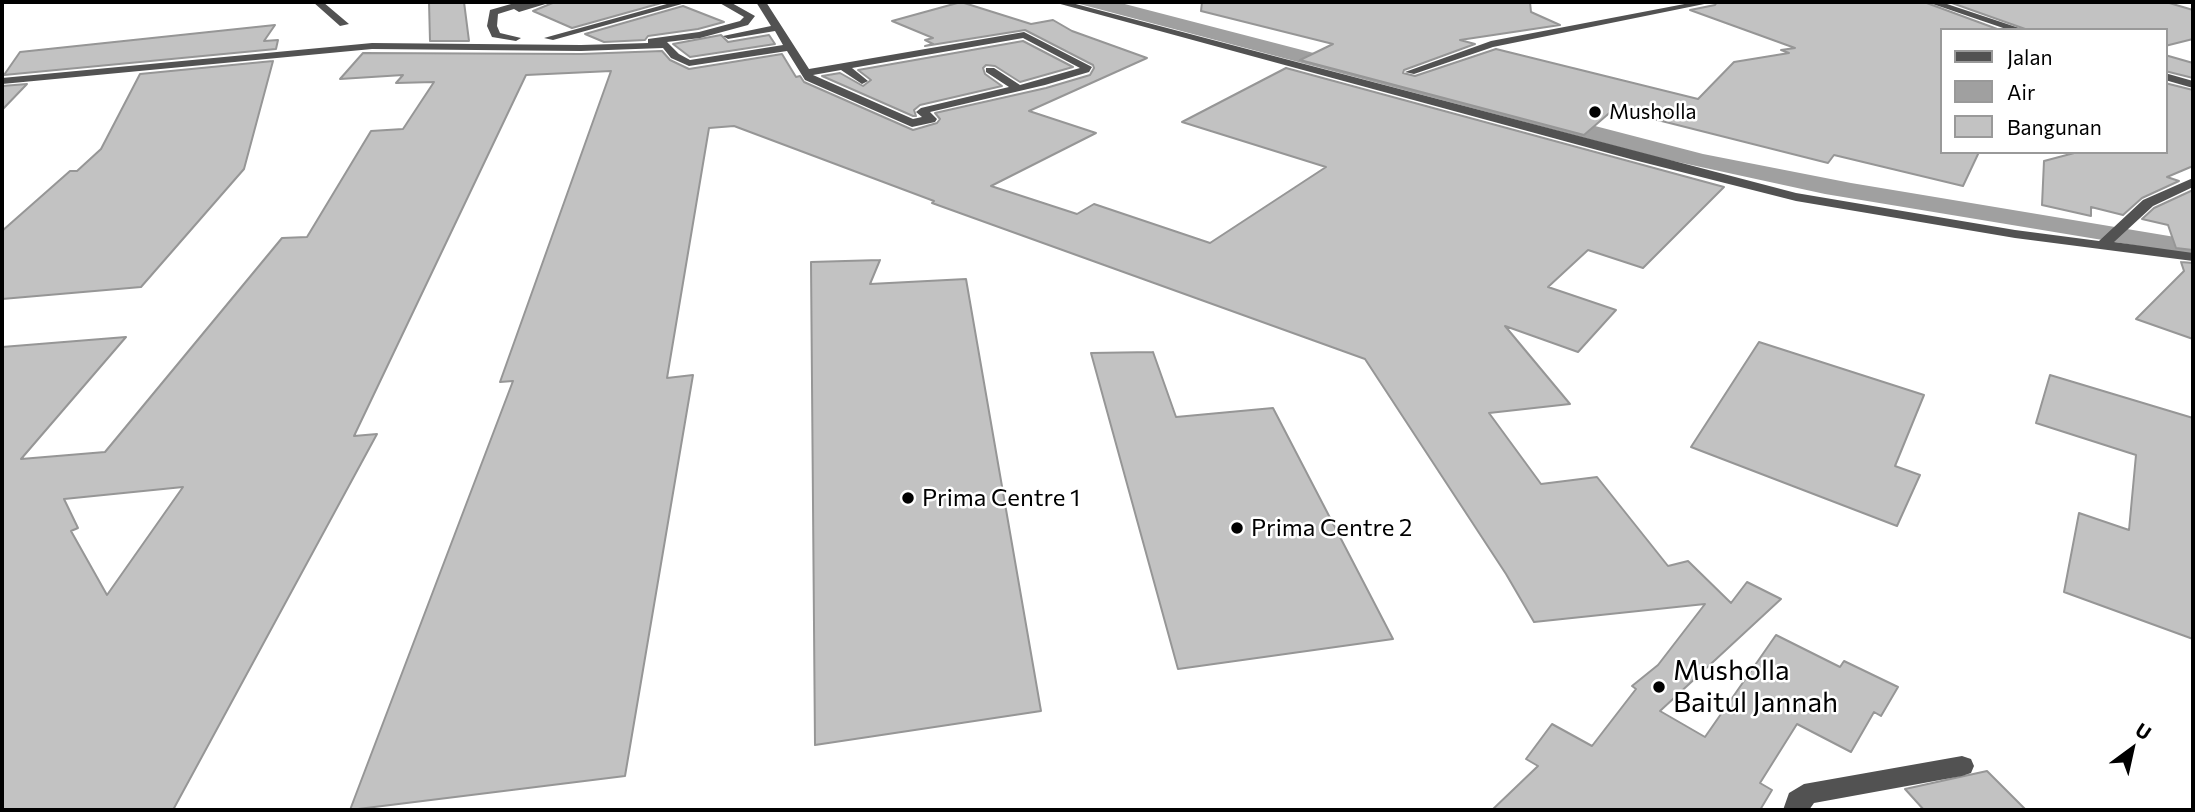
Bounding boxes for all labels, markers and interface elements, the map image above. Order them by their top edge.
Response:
legend [1940,28,2167,154]
text: Jalan [2007,44,2052,69]
text: Air [2007,79,2035,104]
place label: Musholla [1609,99,1697,125]
marker: Musholla [1587,104,1603,120]
text: Bangunan [2007,114,2102,139]
place label: Prima Centre 1 [922,484,1080,512]
marker: Prima Centre 1 [900,490,916,506]
place label: Prima Centre 2 [1251,514,1412,542]
marker: Prima Centre 2 [1229,520,1245,536]
place label: Musholla Baitul Jannah [1673,654,1838,720]
marker: Musholla Baitul Jannah [1651,679,1667,695]
north arrow [2097,714,2167,784]
text: U [2132,718,2156,744]

